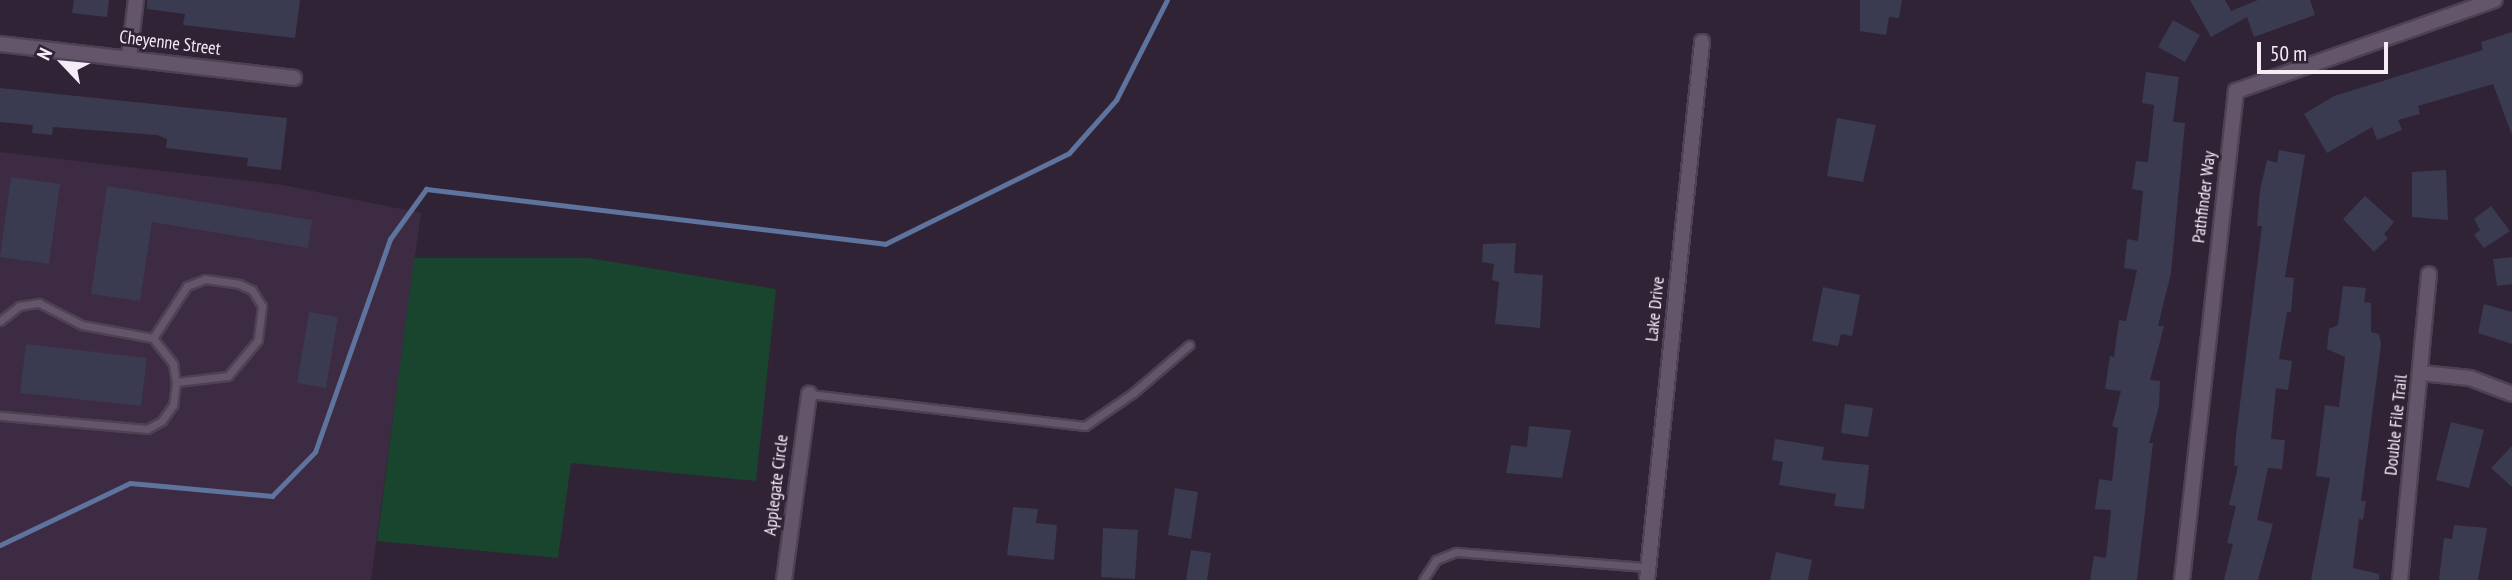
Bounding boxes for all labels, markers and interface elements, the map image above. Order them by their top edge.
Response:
street label: Cheyenne Street [118,26,222,60]
north arrow [28,28,98,98]
scale bar [2260,28,2391,72]
text: 50 m [2270,40,2307,67]
text: N [31,44,57,64]
street label: Pathfinder Way [2188,150,2220,244]
street label: Lake Drive [1641,275,1669,343]
street label: Double File Trail [2380,373,2412,477]
street label: Applegate Circle [759,433,793,537]

